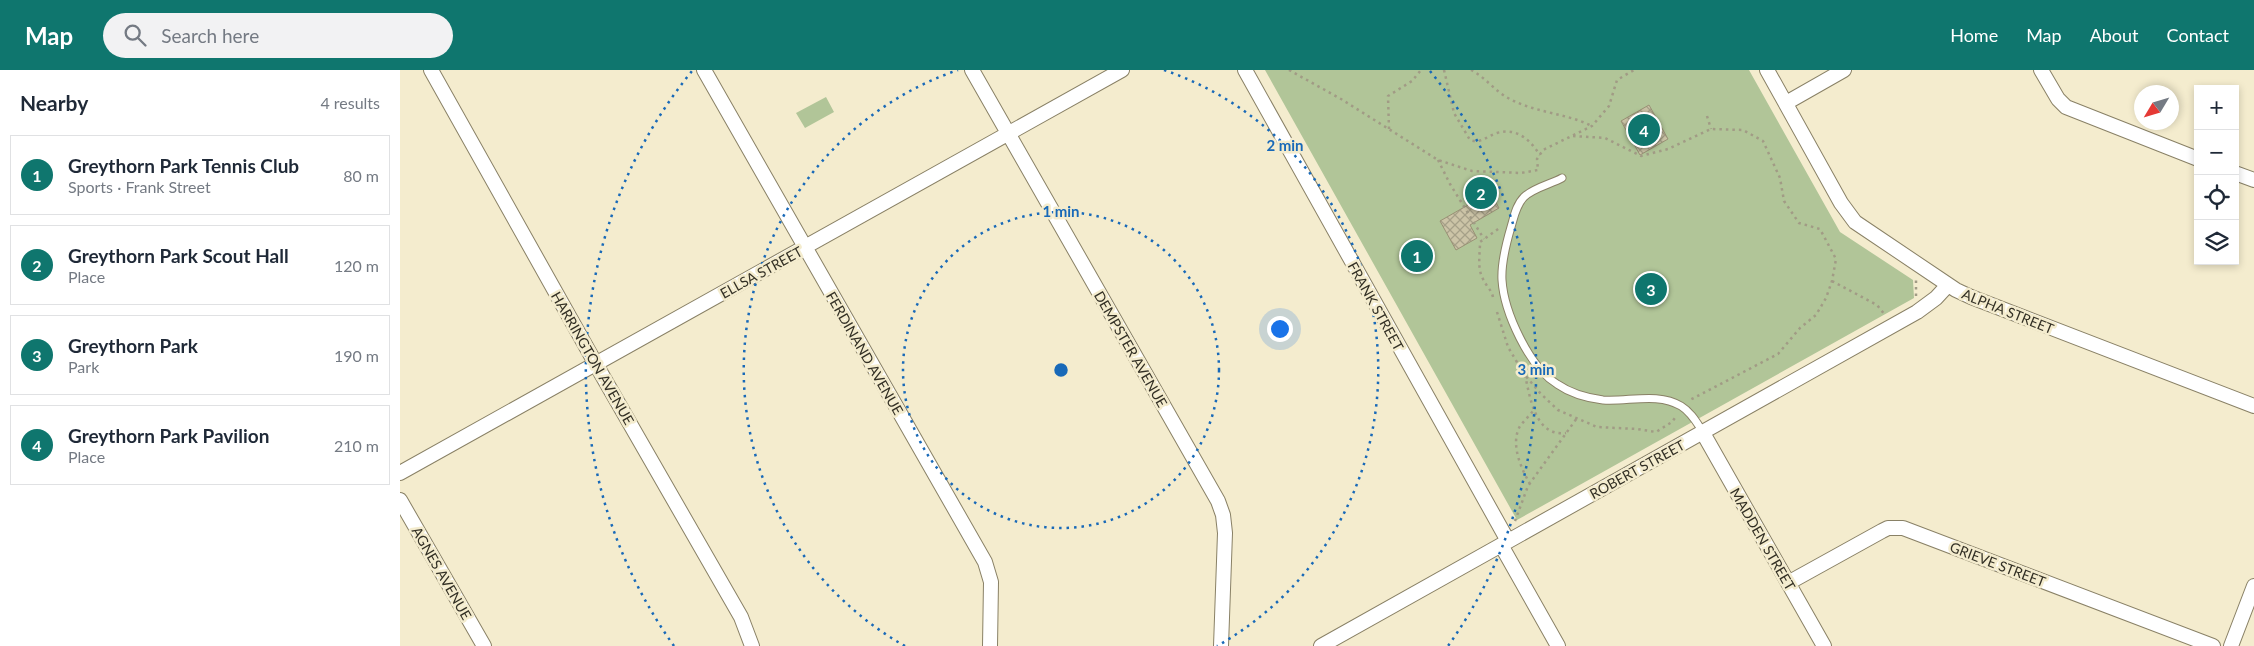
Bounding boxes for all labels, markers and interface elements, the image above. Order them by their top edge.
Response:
search box [103,13,453,58]
text: Map [25,21,73,50]
icon: search [121,21,149,49]
text: Search here [161,24,259,47]
text: Home [1950,24,1998,46]
text: Map [2026,24,2062,46]
text: About [2090,24,2139,46]
text: Contact [2167,24,2229,46]
north arrow [2134,85,2179,130]
map controls [2194,85,2239,265]
button: + [2194,85,2239,130]
text: Nearby [20,90,88,115]
text: 4 results [320,93,380,112]
pin: 4 [1628,111,1660,149]
button: − [2194,130,2239,175]
text: 2 min [1266,136,1304,154]
text: Greythorn Park Tennis Club [68,154,299,177]
text: 1 [32,166,42,185]
text: 80 m [343,166,379,185]
pin: 2 [1465,174,1497,212]
button: locate [2194,175,2239,220]
text: Sports · Frank Street [68,177,211,196]
text: 1 min [1042,202,1080,220]
button: layers [2194,220,2239,265]
pin: 1 [1401,237,1433,275]
street label: ELLSA STREET [717,242,806,302]
text: Greythorn Park Scout Hall [68,244,289,267]
text: 2 [32,256,42,275]
text: 120 m [334,256,379,275]
street label: FRANK STREET [1345,259,1408,354]
text: Place [68,267,105,286]
pin: 3 [1635,270,1667,308]
street label: ALPHA STREET [1960,285,2057,337]
street label: HARRINGTON AVENUE [548,288,638,428]
street label: FERDINAND AVENUE [823,288,907,418]
street label: DEMPSTER AVENUE [1091,288,1171,410]
your location [1267,316,1293,342]
text: Greythorn Park [68,334,198,357]
text: 3 [32,346,42,365]
text: 190 m [334,346,379,365]
text: Park [68,357,99,376]
text: 3 min [1517,360,1555,378]
centre of rings [1052,361,1070,379]
text: Greythorn Park Pavilion [68,424,269,447]
text: 4 [32,436,42,455]
text: 210 m [334,436,379,455]
street label: ROBERT STREET [1587,436,1688,502]
text: Place [68,447,105,466]
street label: MADDEN STREET [1727,485,1800,594]
street label: AGNES AVENUE [409,524,475,622]
street label: GRIEVE STREET [1948,538,2049,590]

